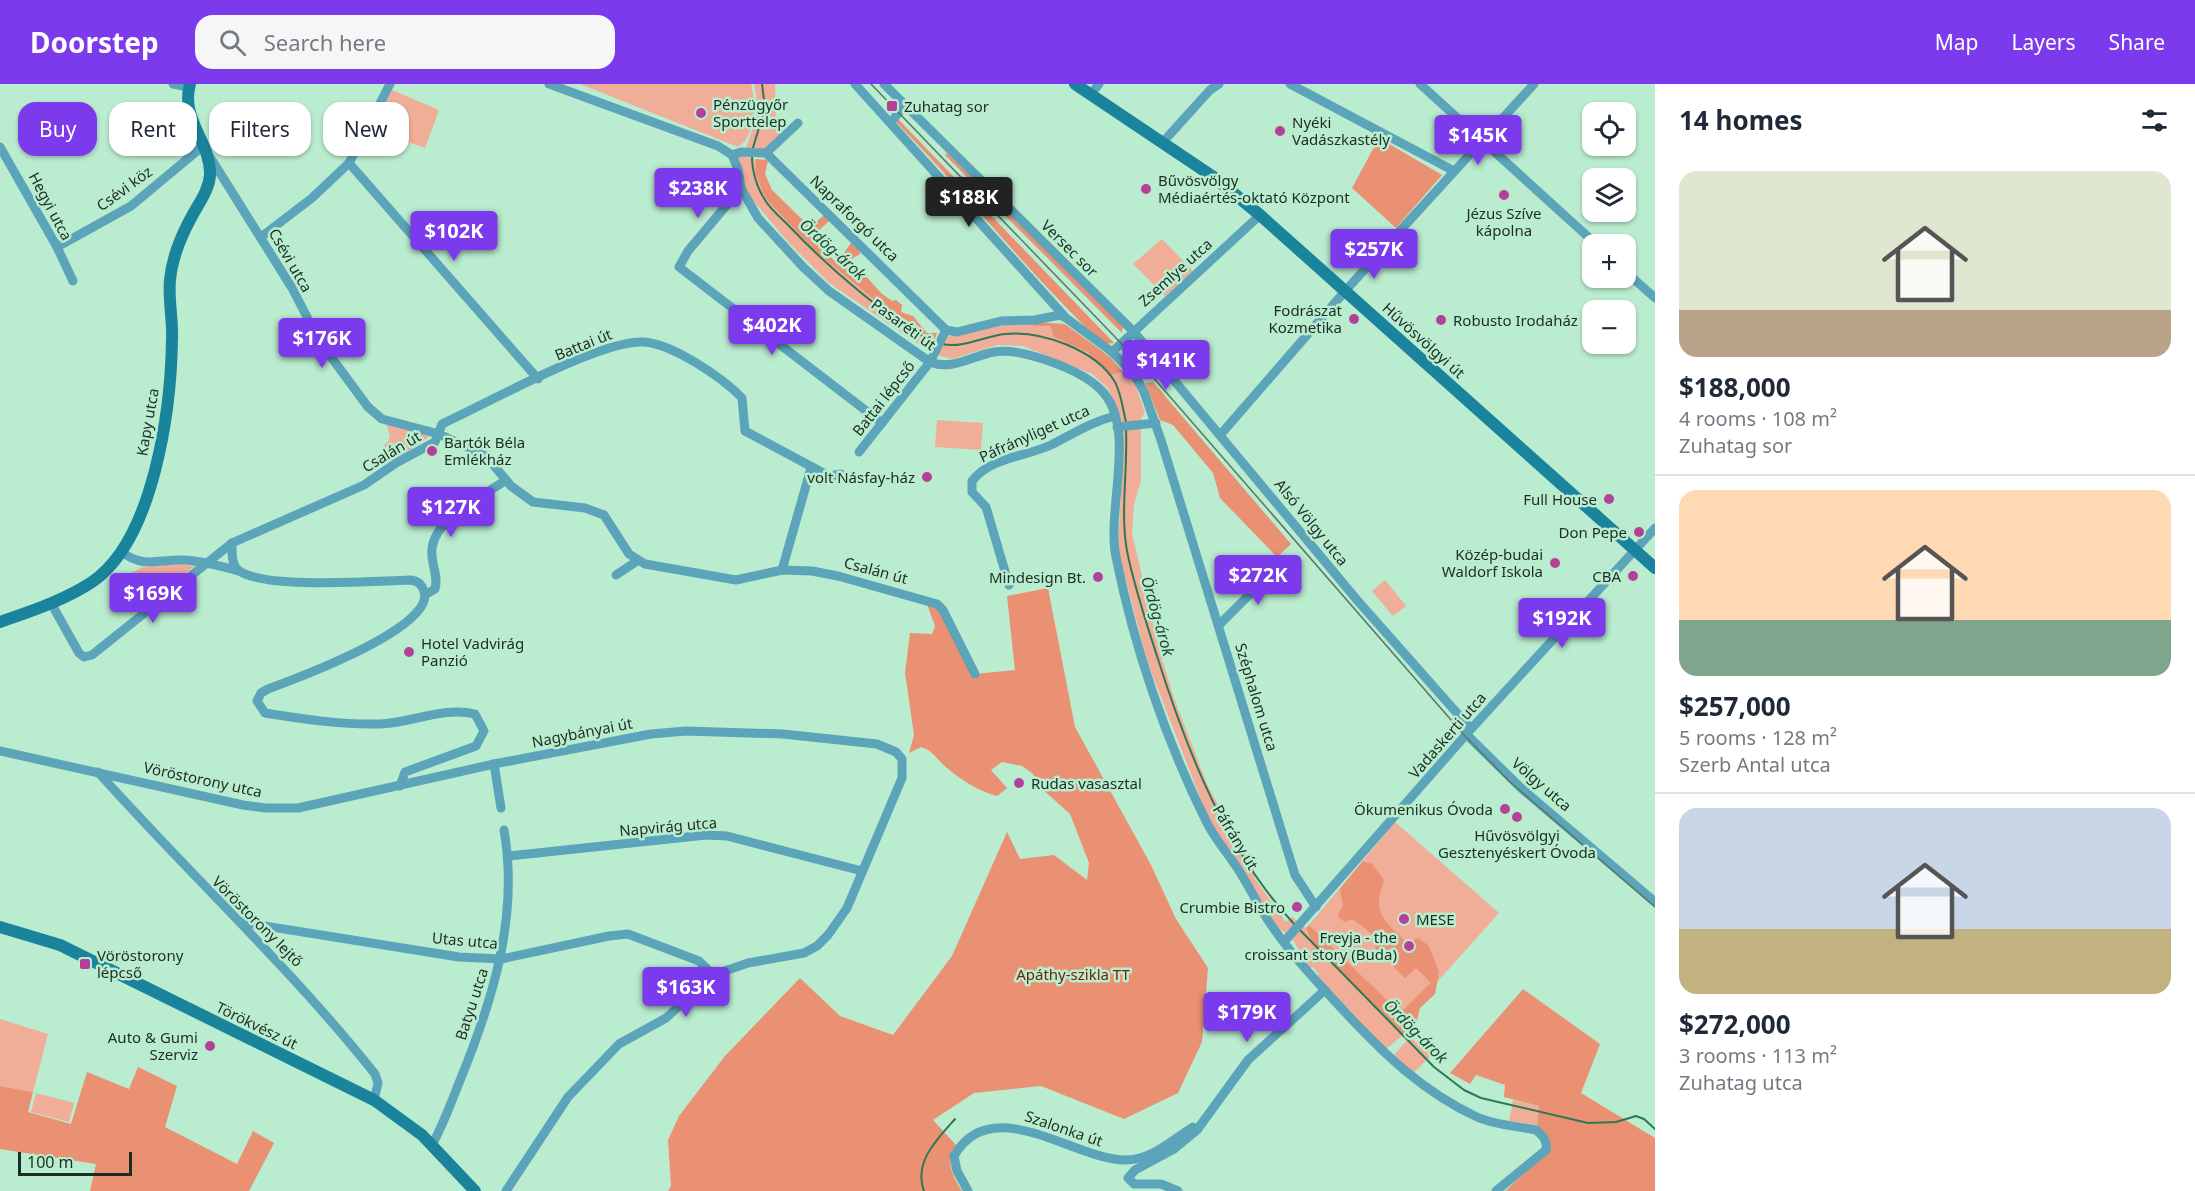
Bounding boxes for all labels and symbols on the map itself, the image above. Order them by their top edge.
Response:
place label: Pénzügyőr Sporttelep [713,94,788,131]
place label: Zuhatag sor [904,96,989,116]
marker: Zuhatag sor [885,99,899,113]
marker: Pénzügyőr Sporttelep [694,106,708,120]
place label: Nyéki Vadászkastély [1292,112,1390,149]
pin: $145K [1436,115,1520,166]
marker: Nyéki Vadászkastély [1273,124,1287,138]
street label: Csévi köz [92,161,156,215]
street label: Hegyi utca [25,168,77,244]
pin: $238K [656,168,740,219]
street label: Napraforgó utca [806,170,904,266]
place label: Bűvösvölgy Médiaértés-oktató Központ [1158,170,1350,207]
pin: $188K [927,177,1011,228]
marker: Bűvösvölgy Médiaértés-oktató Központ [1139,182,1153,196]
marker: Jézus Szíve kápolna [1497,188,1511,202]
place label: Jézus Szíve kápolna [1464,203,1542,240]
pin: $102K [412,211,496,262]
water label: Ördög-árok [795,213,872,285]
street label: Versec sor [1037,215,1103,281]
street label: Csévi utca [265,224,317,296]
pin: $257K [1332,229,1416,280]
street label: Zsemlye utca [1134,234,1216,310]
street label: Pasaréti út [868,294,941,355]
street label: Hűvösvölgyi út [1379,298,1470,383]
place label: Fodrászat Kozmetika [1269,300,1343,337]
pin: $402K [730,305,814,356]
place label: Robusto Irodaház [1453,310,1578,330]
marker: Fodrászat Kozmetika [1347,312,1361,326]
marker: Robusto Irodaház [1434,313,1448,327]
pin: $176K [280,318,364,369]
street label: Battai út [551,323,615,364]
pin: $141K [1124,340,1208,391]
street label: Battai lépcső [847,356,919,440]
street label: Kapy utca [131,387,163,457]
street label: Páfrányliget utca [976,400,1092,466]
street label: Csalán út [358,425,425,476]
place label: Bartók Béla Emlékház [444,432,525,469]
marker: Bartók Béla Emlékház [425,444,439,458]
place label: volt Násfay-ház [807,467,915,487]
marker: volt Násfay-ház [920,470,934,484]
street label: Alsó Völgy utca [1271,474,1353,570]
pin: $127K [409,487,493,538]
place label: Full House [1523,489,1597,509]
marker: Full House [1602,492,1616,506]
place label: Don Pepe [1559,522,1627,542]
marker: Don Pepe [1632,525,1646,539]
place label: Közép-budai Waldorf Iskola [1442,544,1543,581]
street label: Csalán út [842,552,911,588]
pin: $272K [1216,555,1300,606]
marker: Közép-budai Waldorf Iskola [1548,556,1562,570]
place label: CBA [1592,566,1621,586]
place label: Mindesign Bt. [989,567,1086,587]
marker: CBA [1626,569,1640,583]
marker: Mindesign Bt. [1091,570,1105,584]
pin: $169K [111,573,195,624]
water label: Ördög-árok [1136,573,1180,660]
pin: $192K [1520,598,1604,649]
place label: Hotel Vadvirág Panzió [421,633,524,670]
street label: Széphalom utca [1231,641,1283,753]
marker: Hotel Vadvirág Panzió [402,645,416,659]
street label: Vadaskerti utca [1404,688,1490,782]
street label: Nagybányai út [530,712,635,752]
street label: Völgy utca [1508,753,1576,815]
street label: Vöröstorony utca [142,757,264,801]
place label: Rudas vasasztal [1031,773,1142,793]
marker: Rudas vasasztal [1012,776,1026,790]
place label: Ökumenikus Óvoda [1354,799,1493,819]
street label: Páfrány út [1209,801,1264,874]
marker: Ökumenikus Óvoda [1498,802,1512,816]
marker: Hűvösvölgyi Gesztenyéskert Óvoda [1510,810,1524,824]
street label: Napvirág utca [618,812,718,840]
place label: Hűvösvölgyi Gesztenyéskert Óvoda [1438,825,1596,862]
street label: Vöröstorony lejtő [208,871,308,971]
place label: Crumbie Bistro [1179,897,1285,917]
marker: Crumbie Bistro [1290,900,1304,914]
place label: MESE [1416,909,1455,929]
marker: MESE [1397,912,1411,926]
street label: Utas utca [431,927,499,953]
place label: Freyja - the croissant story (Buda) [1245,927,1397,964]
marker: Freyja - the croissant story (Buda) [1402,939,1416,953]
place label: Vöröstorony lépcső [97,945,184,982]
marker: Vöröstorony lépcső [78,957,92,971]
park label: Apáthy-szikla TT [1016,964,1130,984]
street label: Batyu utca [450,965,492,1043]
pin: $163K [644,967,728,1018]
pin: $179K [1205,992,1289,1043]
water label: Ördög-árok [1379,994,1454,1069]
street label: Törökvész út [213,997,302,1054]
place label: Auto & Gumi Szerviz [108,1027,198,1064]
marker: Auto & Gumi Szerviz [203,1039,217,1053]
street label: Szalonka út [1022,1105,1106,1151]
scale bar [18,1149,132,1176]

